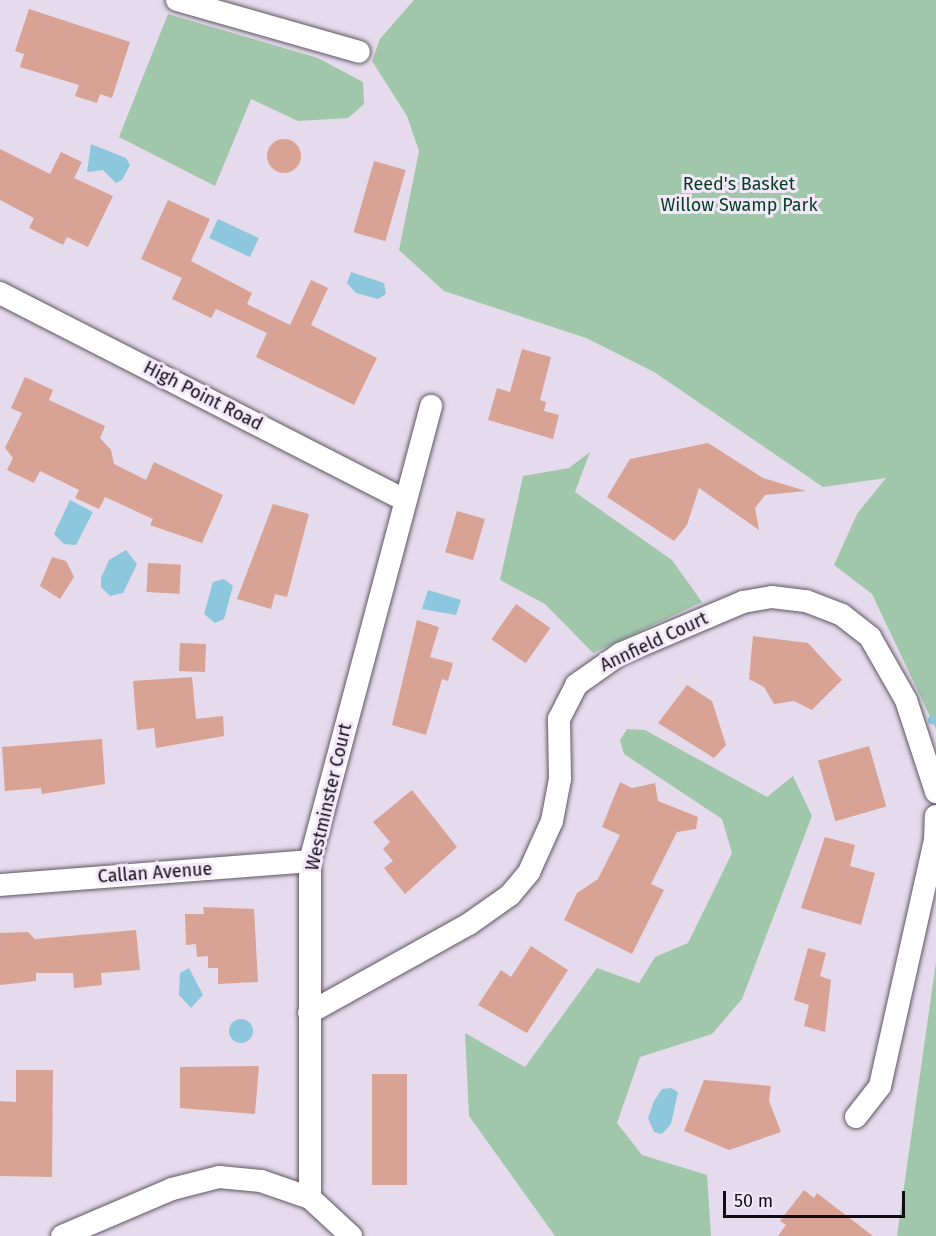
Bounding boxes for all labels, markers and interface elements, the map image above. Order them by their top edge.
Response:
park label: Reed's Basket Willow Swamp Park [660,174,818,216]
street label: High Point Road [140,357,266,435]
street label: Annfield Court [597,608,711,676]
street label: Westminster Court [302,721,356,873]
street label: Callan Avenue [97,858,213,888]
scale bar [726,1179,908,1217]
text: 50 m [734,1190,773,1212]

